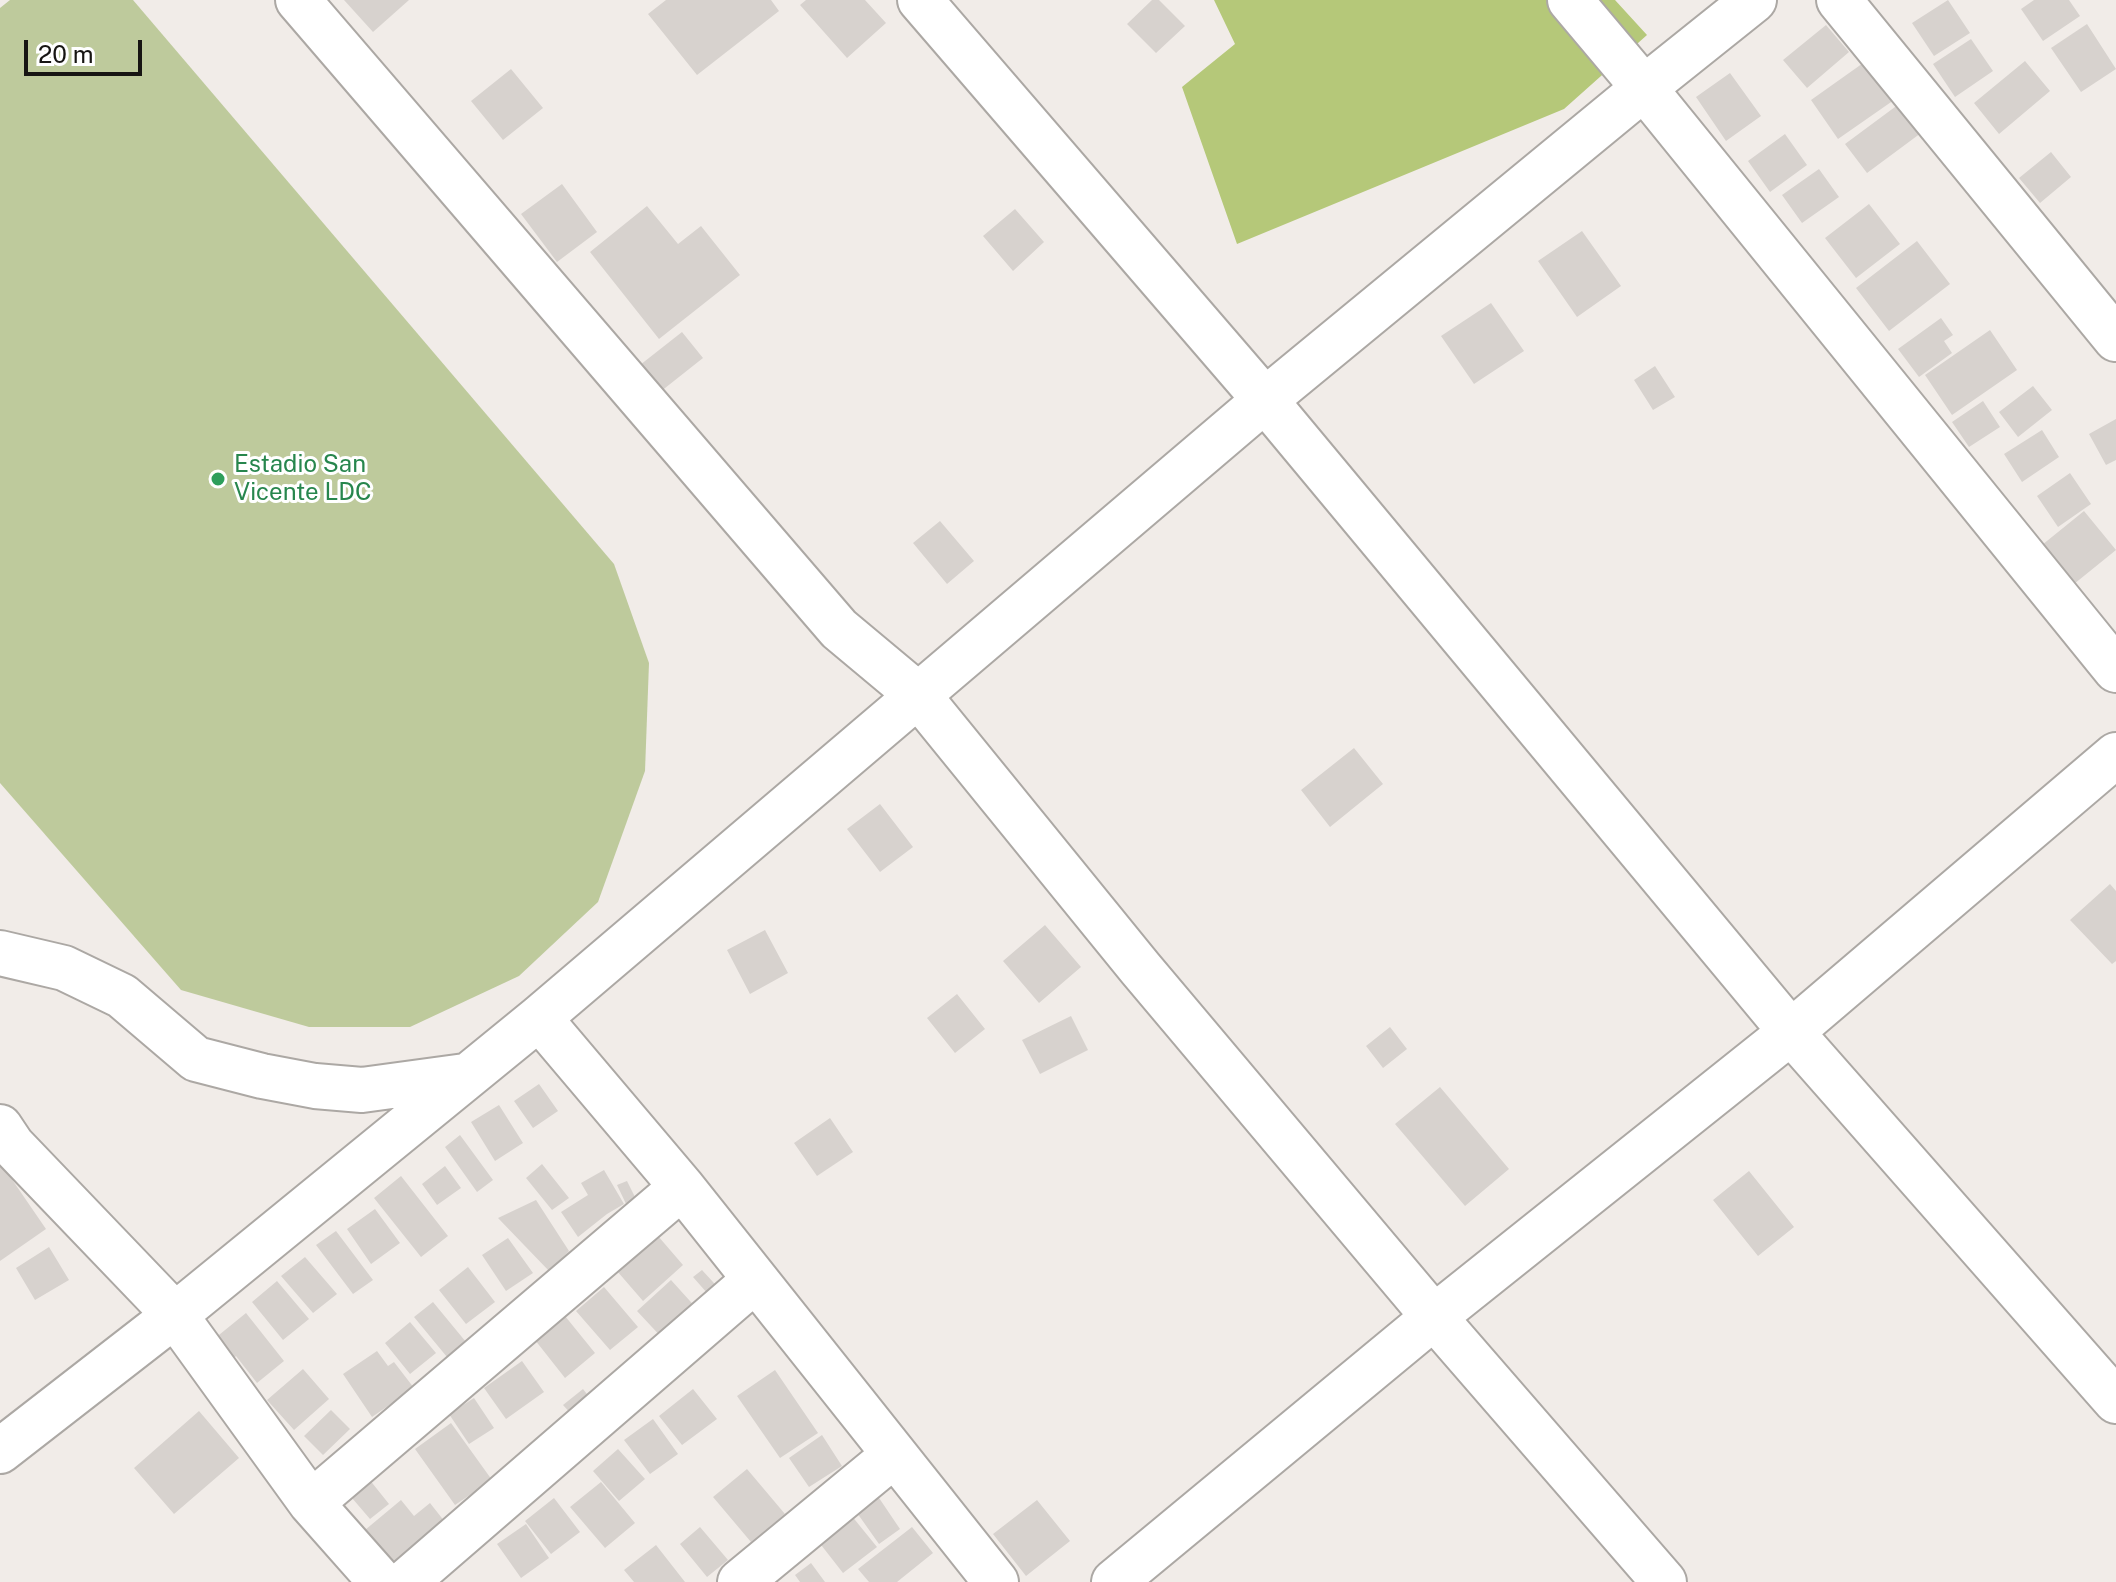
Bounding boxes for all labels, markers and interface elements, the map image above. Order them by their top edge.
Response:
scale bar [28,24,146,74]
text: 20 m [38,40,94,68]
place label: Estadio San Vicente LDC [234,451,371,507]
marker: Estadio San Vicente LDC [209,470,227,488]

